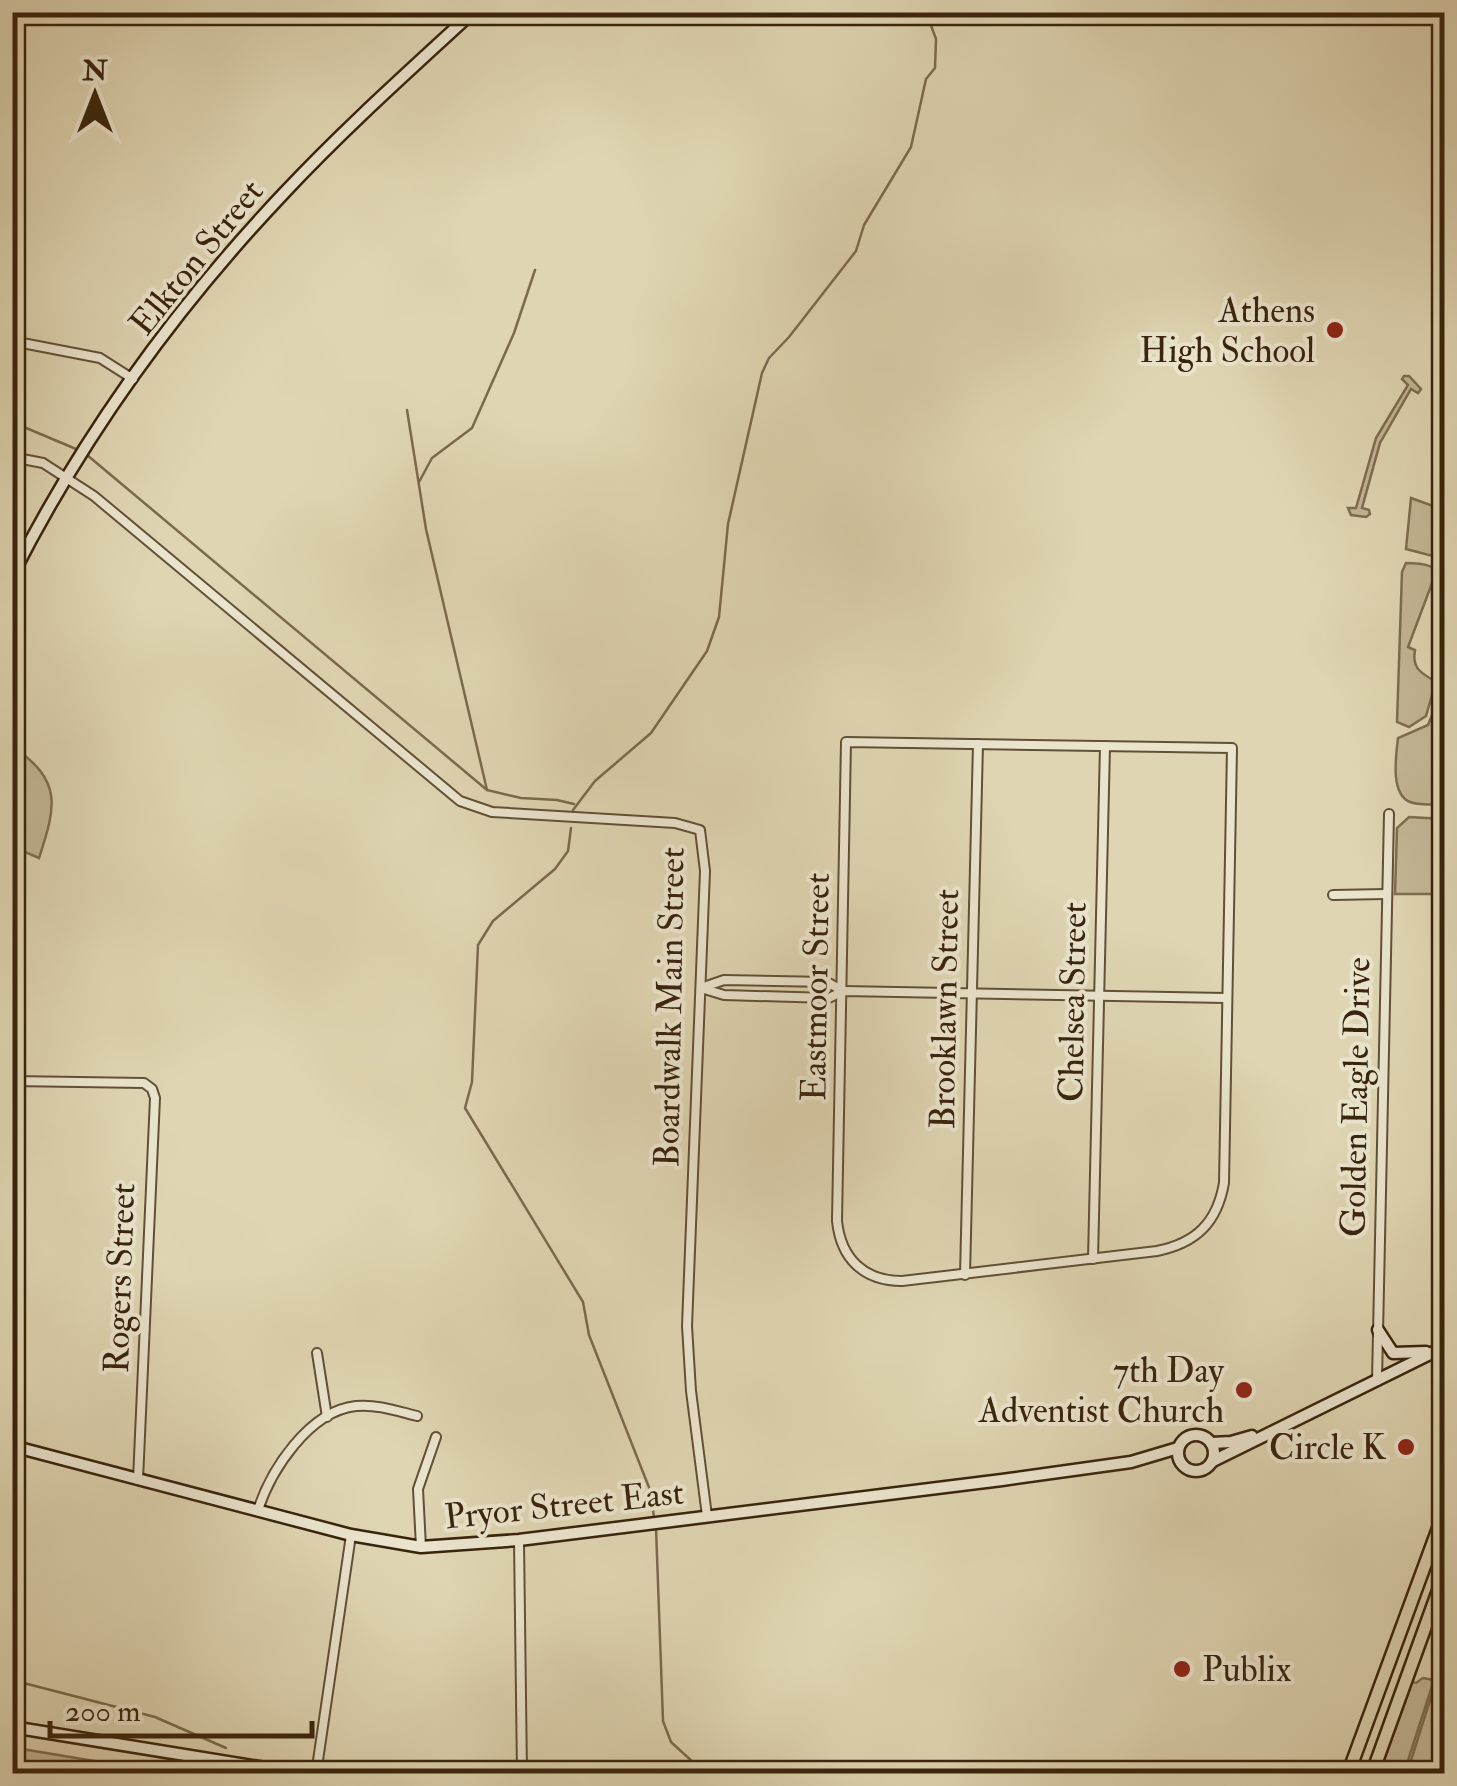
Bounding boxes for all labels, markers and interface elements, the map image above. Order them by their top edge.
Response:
north arrow [45,45,145,145]
text: N [81,54,108,89]
street label: Elkton Street [120,171,273,345]
place label: Athens High School [1140,289,1315,373]
marker: Athens High School [1324,319,1346,341]
street label: Boardwalk Main Street [645,847,695,1167]
street label: Eastmoor Street [792,872,840,1102]
street label: Brooklawn Street [921,888,969,1130]
street label: Chelsea Street [1049,901,1097,1103]
street label: Golden Eagle Drive [1332,957,1380,1237]
street label: Rogers Street [95,1182,145,1374]
place label: 7th Day Adventist Church [978,1349,1225,1433]
marker: 7th Day Adventist Church [1233,1379,1255,1401]
place label: Circle K [1269,1426,1387,1470]
marker: Circle K [1395,1436,1417,1458]
street label: Pryor Street East [442,1471,686,1539]
place label: Publix [1202,1648,1292,1692]
marker: Publix [1171,1658,1193,1680]
scale bar [50,1676,312,1738]
text: 200 m [65,1693,141,1730]

